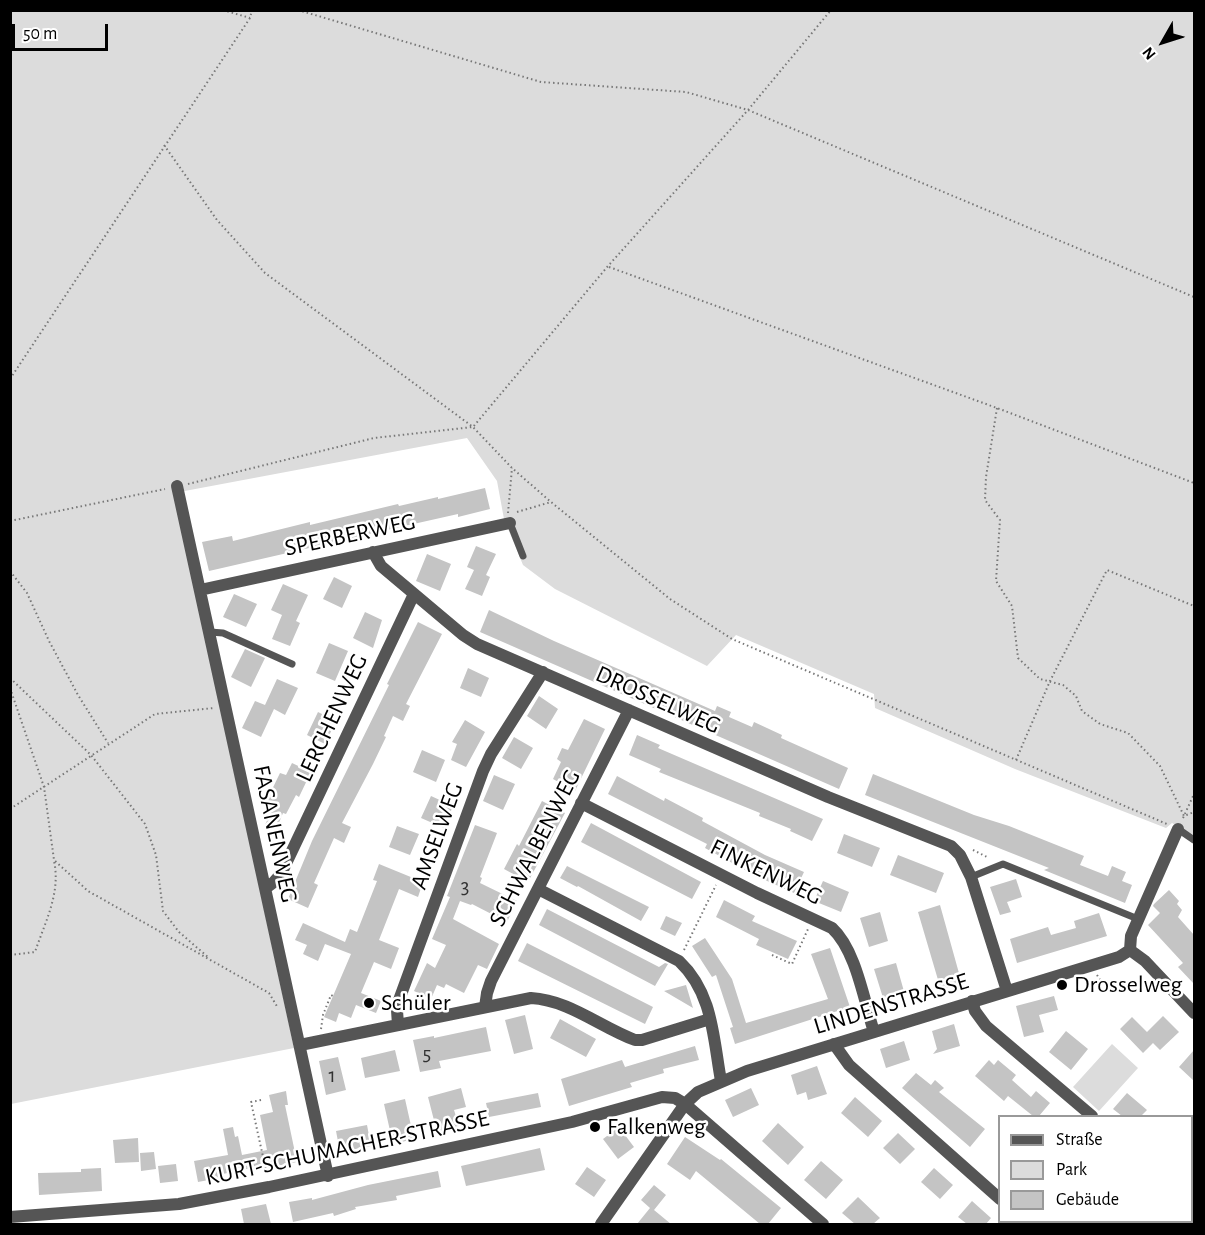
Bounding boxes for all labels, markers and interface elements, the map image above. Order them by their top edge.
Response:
scale bar [15,12,111,50]
north arrow [1133,12,1193,72]
text: 50 m [23,25,57,43]
text: N [1139,44,1159,63]
street label: SPERBERWEG [282,507,418,563]
street label: LERCHENWEG [290,649,374,787]
street label: DROSSELWEG [591,660,725,740]
street label: FASANENWEG [246,763,304,905]
street label: SCHWALBENWEG [483,765,587,931]
street label: AMSELWEG [404,779,470,893]
street label: FINKENWEG [705,833,827,911]
house number: 3 [461,874,469,900]
street label: LINDENSTRASSE [810,967,972,1041]
place label: Drosselweg [1074,971,1182,999]
marker: Drosselweg [1055,978,1069,992]
place label: Schüler [381,989,451,1017]
marker: Schüler [362,996,376,1010]
house number: 5 [423,1041,431,1067]
house number: 1 [328,1063,336,1089]
street label: KURT-SCHUMACHER-STRASSE [202,1104,492,1192]
place label: Falkenweg [607,1113,706,1141]
legend [998,1115,1193,1223]
marker: Falkenweg [588,1120,602,1134]
text: Straße [1056,1131,1102,1149]
text: Park [1056,1161,1087,1179]
text: Gebäude [1056,1191,1119,1209]

